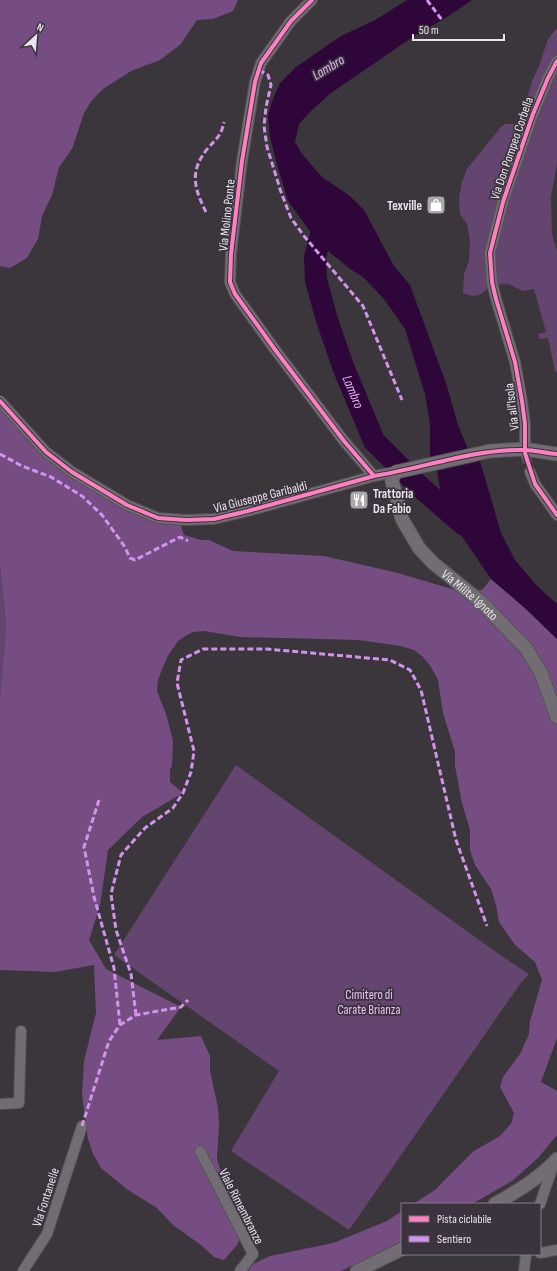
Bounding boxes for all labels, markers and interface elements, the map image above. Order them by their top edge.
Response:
north arrow [16,16,56,56]
scale bar [413,16,504,42]
text: N [35,20,46,35]
text: 50 m [419,23,439,38]
water label: Lambro [309,51,348,84]
street label: Via Don Pompeo Corbella [487,95,537,202]
street label: Via Molino Ponte [215,178,239,252]
shop icon: Texville [425,194,447,216]
place label: Texville [387,198,422,214]
water label: Lambro [339,373,368,411]
street label: Via all'Isola [501,382,523,431]
street label: Via Giuseppe Garibaldi [212,478,309,516]
place label: Trattoria Da Fabio [373,486,413,517]
restaurant icon: Trattoria Da Fabio [348,489,370,511]
street label: Via Milite Ignoto [438,566,501,624]
park label: Cimitero di Carate Brianza [338,987,400,1018]
street label: Via Fontanelle [29,1166,63,1229]
street label: Viale Rimembranze [215,1166,267,1247]
legend [401,1203,541,1255]
text: Pista ciclabile [437,1212,492,1227]
text: Sentiero [437,1232,471,1247]

